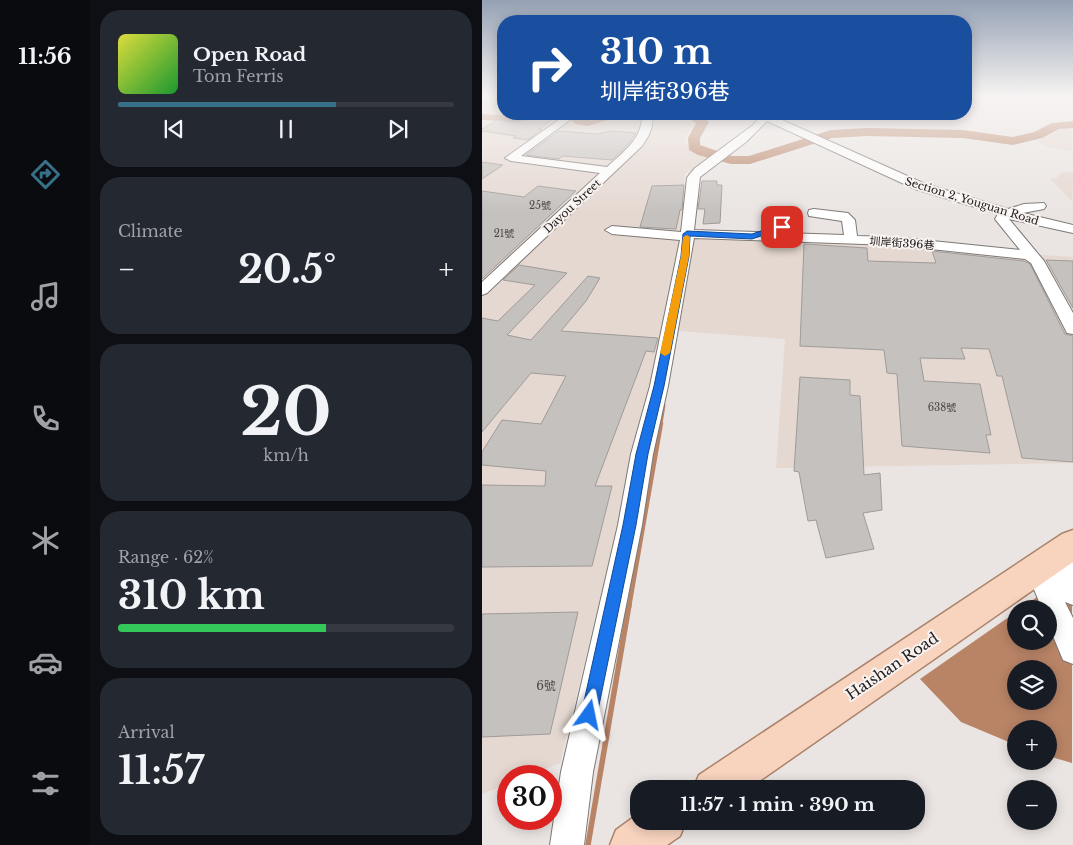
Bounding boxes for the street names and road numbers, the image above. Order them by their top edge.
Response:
street label: Section 2, Youguan Road [903,174,1041,228]
street label: Dayou Street [540,175,604,236]
street label: 圳岸街396巷 [869,234,935,252]
street label: Haishan Road [842,628,942,704]

